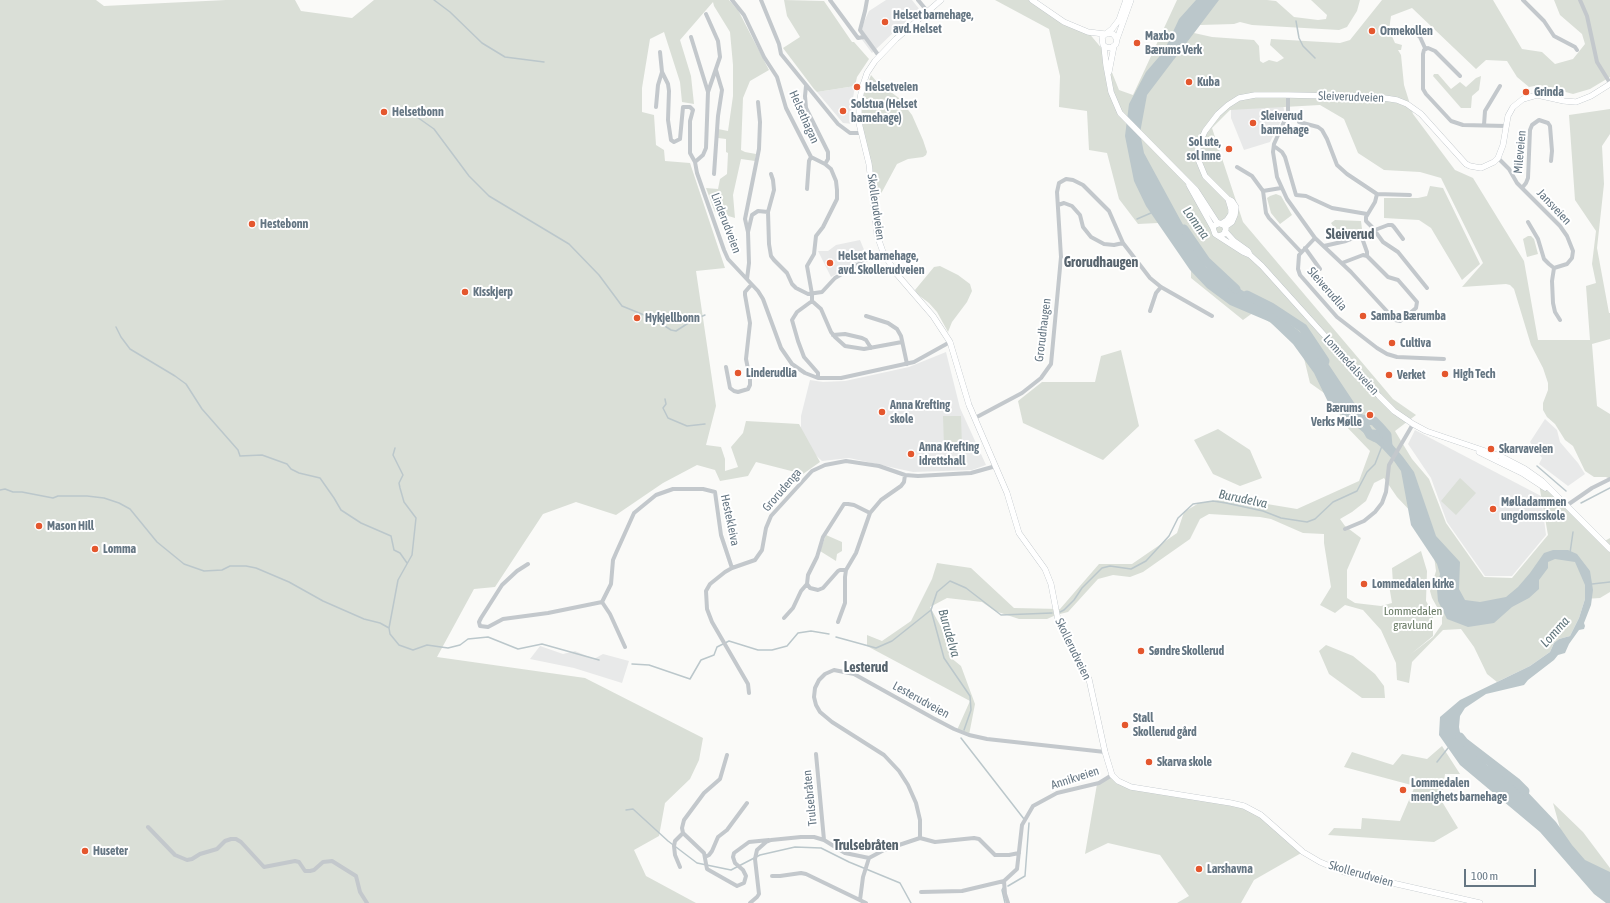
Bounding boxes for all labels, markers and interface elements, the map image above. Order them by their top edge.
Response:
place label: Helset barnehage, avd. Helset [893,8,973,36]
marker: Helset barnehage, avd. Helset [880,17,890,27]
place label: Ormekollen [1380,24,1433,38]
marker: Ormekollen [1367,26,1377,36]
place label: Maxbo Bærums Verk [1145,29,1202,57]
marker: Maxbo Bærums Verk [1132,38,1142,48]
place label: Kuba [1197,75,1220,89]
marker: Kuba [1184,77,1194,87]
place label: Helsetveien [865,80,918,94]
marker: Helsetveien [852,82,862,92]
place label: Grinda [1534,85,1564,99]
marker: Grinda [1521,87,1531,97]
street label: Helsethagan [786,88,822,146]
street label: Sleiverudveien [1318,89,1384,105]
place label: Solstua (Helset barnehage) [851,97,917,125]
place label: Helsetbonn [392,105,444,119]
marker: Solstua (Helset barnehage) [838,106,848,116]
marker: Helsetbonn [379,107,389,117]
place label: Sleiverud barnehage [1261,109,1309,137]
marker: Sleiverud barnehage [1248,118,1258,128]
street label: Mileveien [1511,130,1529,174]
place label: Sol ute, sol inne [1186,135,1221,163]
marker: Sol ute, sol inne [1224,144,1234,154]
street label: Skollerudveien [864,173,888,241]
street label: Jansveien [1534,186,1574,228]
street label: Linderudveien [708,191,744,255]
water label: Lomma [1179,204,1213,242]
place label: Hestebonn [260,217,308,231]
marker: Hestebonn [247,219,257,229]
district label: Sleiverud [1326,227,1374,243]
place label: Helset barnehage, avd. Skollerudveien [838,249,925,277]
district label: Grorudhaugen [1064,255,1138,271]
marker: Helset barnehage, avd. Skollerudveien [825,258,835,268]
street label: Sleiverudlia [1304,264,1350,314]
place label: Kisskjerp [473,285,513,299]
marker: Kisskjerp [460,287,470,297]
street label: Grorudhaugen [1032,297,1054,363]
place label: Samba Bærumba [1371,309,1446,323]
place label: Hykjellbonn [645,311,700,325]
marker: Samba Bærumba [1358,311,1368,321]
marker: Hykjellbonn [632,313,642,323]
street label: Lommedalsveien [1320,332,1382,398]
place label: Cultiva [1400,336,1431,350]
marker: Cultiva [1387,338,1397,348]
place label: Linderudlia [746,366,797,380]
place label: High Tech [1453,367,1496,381]
marker: Linderudlia [733,368,743,378]
place label: Verket [1397,368,1425,382]
marker: High Tech [1440,369,1450,379]
marker: Verket [1384,370,1394,380]
place label: Anna Krefting skole [890,398,950,426]
place label: Bærums Verks Mølle [1311,401,1362,429]
marker: Anna Krefting skole [877,407,887,417]
marker: Bærums Verks Mølle [1365,410,1375,420]
place label: Anna Krefting idrettshall [919,440,979,468]
place label: Skarvaveien [1499,442,1553,456]
marker: Skarvaveien [1486,444,1496,454]
marker: Anna Krefting idrettshall [906,449,916,459]
street label: Grorudenga [759,466,805,514]
water label: Burudelva [1217,486,1269,512]
street label: Hestekleiva [718,493,742,547]
place label: Mølladammen ungdomsskole [1501,495,1566,523]
marker: Mølladammen ungdomsskole [1488,504,1498,514]
place label: Mason Hill [47,519,94,533]
marker: Mason Hill [34,521,44,531]
place label: Lomma [103,542,136,556]
marker: Lomma [90,544,100,554]
place label: Lommedalen kirke [1372,577,1454,591]
marker: Lommedalen kirke [1359,579,1369,589]
park label: Lommedalen gravlund [1384,604,1442,632]
water label: Burudelva [935,607,963,659]
water label: Lomma [1537,613,1573,651]
street label: Skollerudveien [1052,616,1094,682]
place label: Søndre Skollerud [1149,644,1224,658]
marker: Søndre Skollerud [1136,646,1146,656]
district label: Lesterud [844,660,888,676]
street label: Lesterudveien [890,679,952,721]
place label: Stall Skollerud gård [1133,711,1197,739]
marker: Stall Skollerud gård [1120,720,1130,730]
place label: Skarva skole [1157,755,1212,769]
marker: Skarva skole [1144,757,1154,767]
street label: Annikveien [1049,763,1101,793]
street label: Trulsebråten [800,769,820,827]
place label: Lommedalen menighets barnehage [1411,776,1507,804]
marker: Lommedalen menighets barnehage [1398,785,1408,795]
district label: Trulsebråten [833,838,899,854]
place label: Huseter [93,844,128,858]
marker: Huseter [80,846,90,856]
street label: Skollerudveien [1327,858,1395,890]
scale bar [1466,861,1538,887]
place label: Larshavna [1207,862,1253,876]
marker: Larshavna [1194,864,1204,874]
text: 100 m [1471,869,1498,883]

